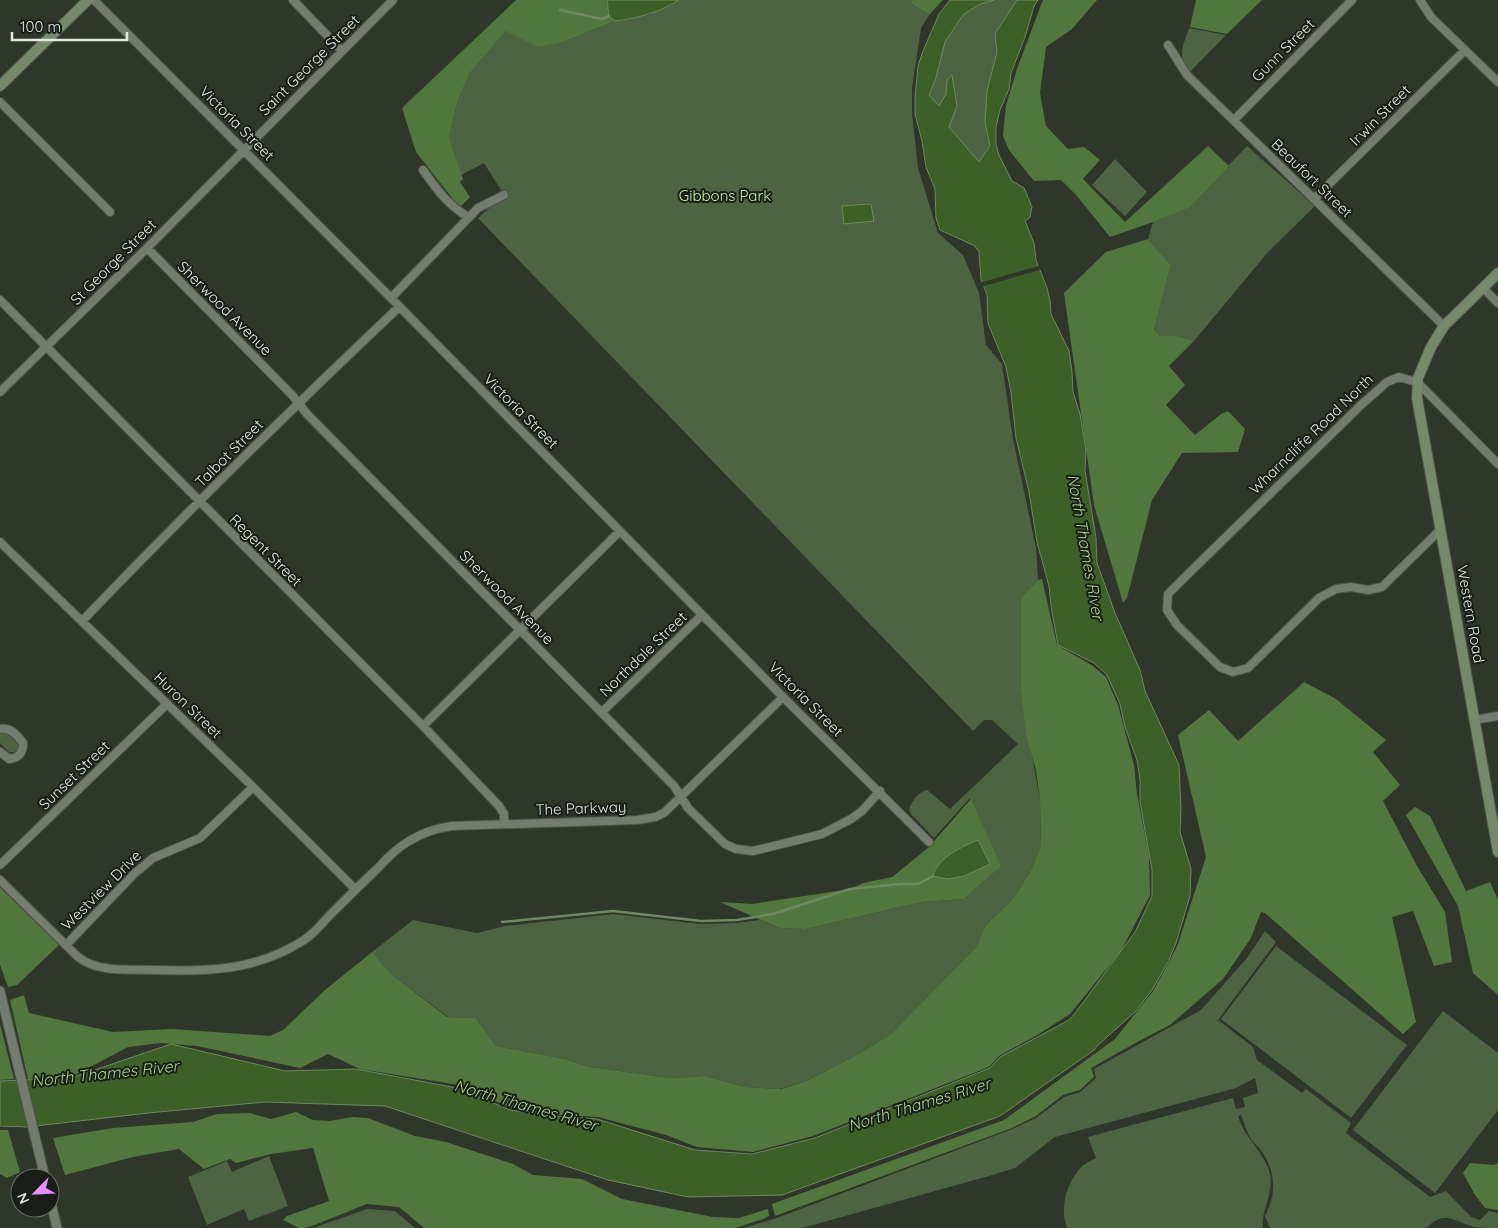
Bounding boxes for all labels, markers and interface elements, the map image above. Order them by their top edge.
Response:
scale bar [12,10,128,42]
street label: Saint George Street [255,11,363,119]
street label: Gunn Street [1248,15,1318,85]
text: 100 m [20,17,61,36]
street label: Irwin Street [1346,81,1414,149]
street label: Victoria Street [196,82,278,164]
street label: Beaufort Street [1267,134,1357,222]
park label: Gibbons Park [679,186,771,205]
street label: St George Street [66,215,160,309]
street label: Sherwood Avenue [174,257,276,359]
street label: Victoria Street [480,370,562,452]
street label: Wharncliffe Road North [1245,370,1377,498]
street label: Talbot Street [191,415,267,491]
water label: North Thames River [1063,472,1109,623]
street label: Regent Street [226,510,306,590]
street label: Sherwood Avenue [456,546,558,648]
street label: Western Road [1453,564,1489,664]
street label: Northdale Street [595,607,691,701]
street label: Victoria Street [765,658,847,740]
street label: Huron Street [150,668,226,742]
street label: Sunset Street [35,736,113,814]
street label: The Parkway [535,797,627,819]
street label: Westview Drive [57,846,145,934]
water label: North Thames River [30,1055,181,1091]
water label: North Thames River [845,1072,994,1135]
water label: North Thames River [452,1075,602,1136]
north arrow [10,1168,60,1218]
text: N [13,1190,33,1207]

